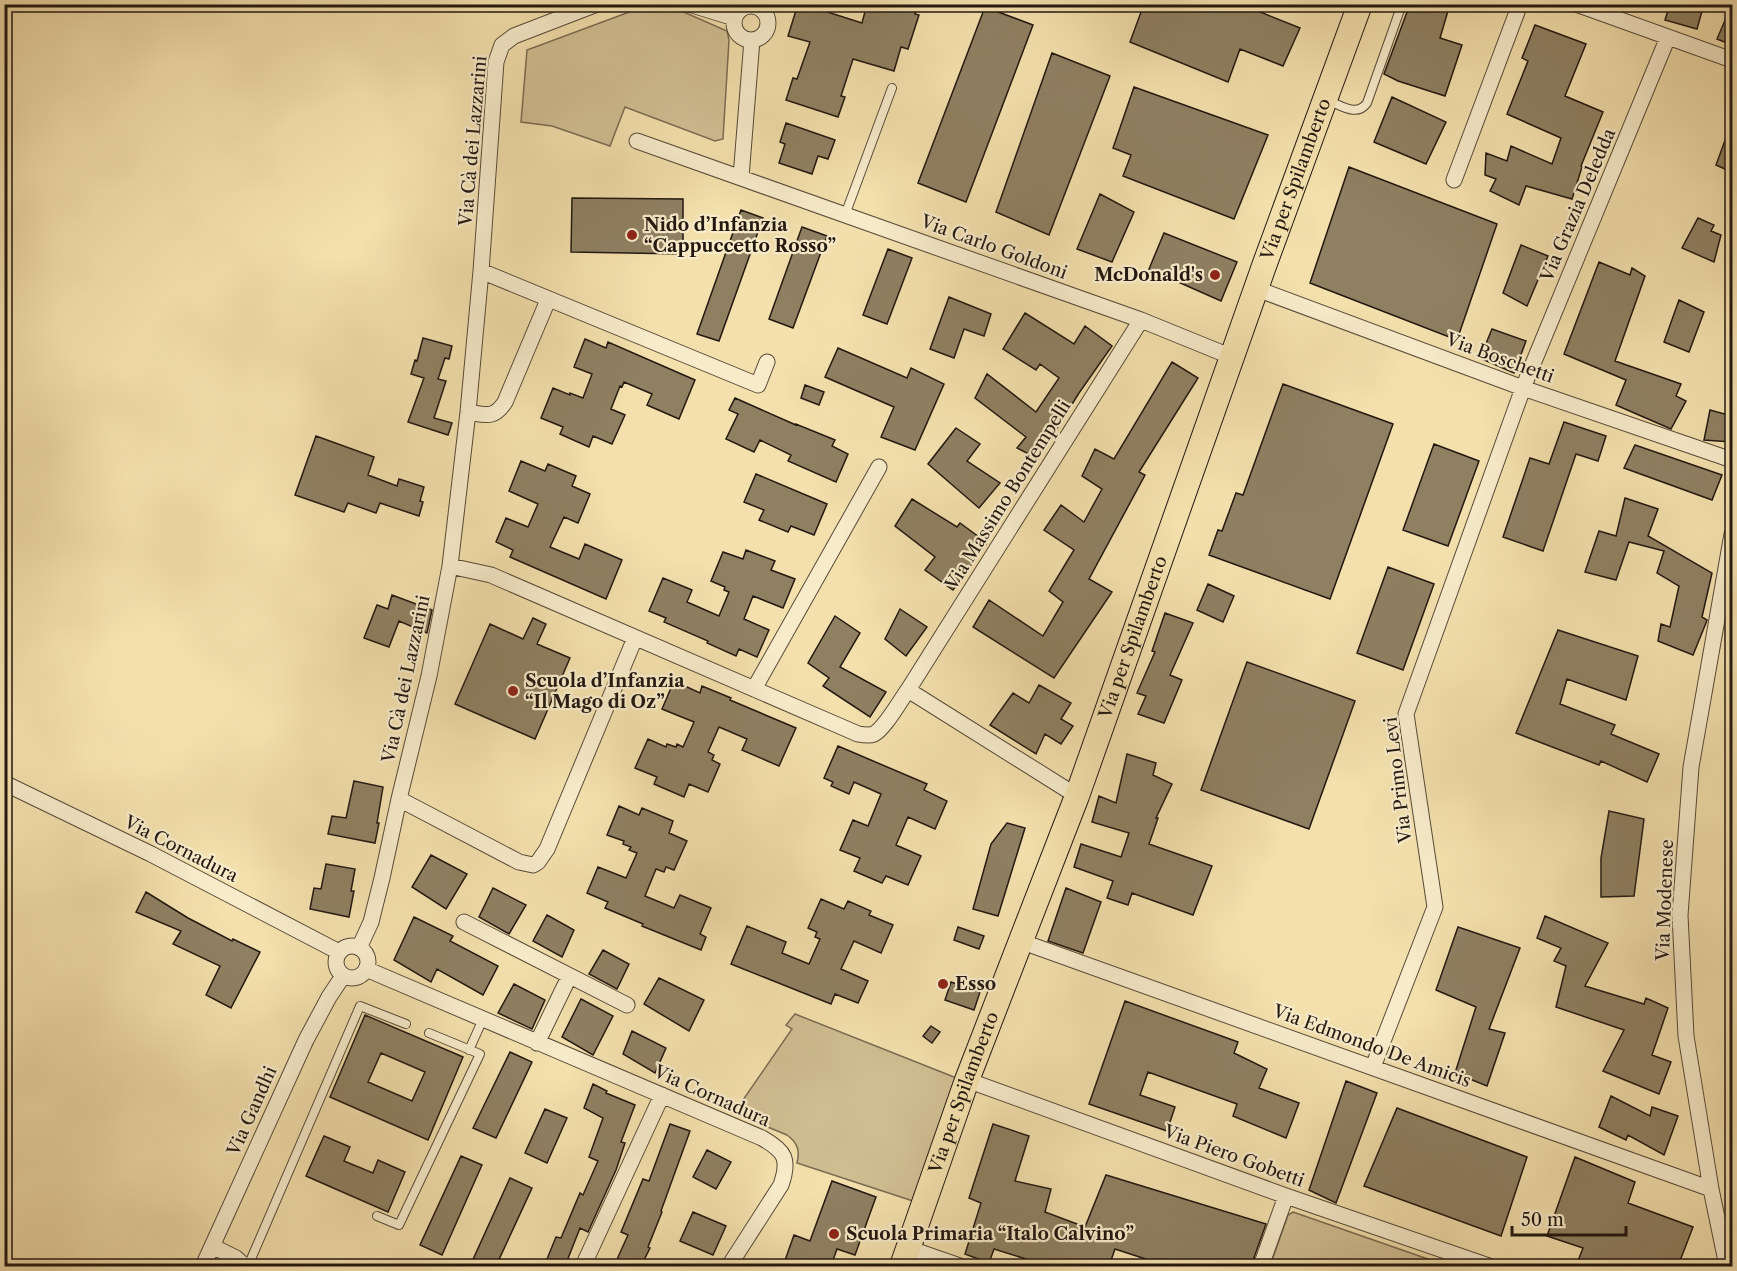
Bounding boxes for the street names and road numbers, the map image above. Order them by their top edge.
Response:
street label: Via Cà dei Lazzarini [455,54,491,228]
street label: Via per Spilamberto [1256,95,1335,264]
street label: Via Grazia Deledda [1535,125,1620,286]
street label: Via Carlo Goldoni [917,210,1071,284]
street label: Via Boschetti [1442,328,1557,388]
street label: Via Massimo Bontempelli [940,396,1076,595]
street label: Via per Spilamberto [1094,553,1172,722]
street label: Via Cà dei Lazzarini [377,593,435,766]
street label: Via Primo Levi [1379,715,1417,845]
street label: Via Cornadura [119,810,242,887]
street label: Via Modenese [1652,839,1678,962]
street label: Via Edmondo De Amicis [1269,1000,1474,1092]
street label: Via per Spilamberto [924,1009,1003,1177]
street label: Via Cornadura [650,1060,774,1132]
street label: Via Gandhi [222,1062,282,1160]
street label: Via Piero Gobetti [1160,1120,1308,1192]

